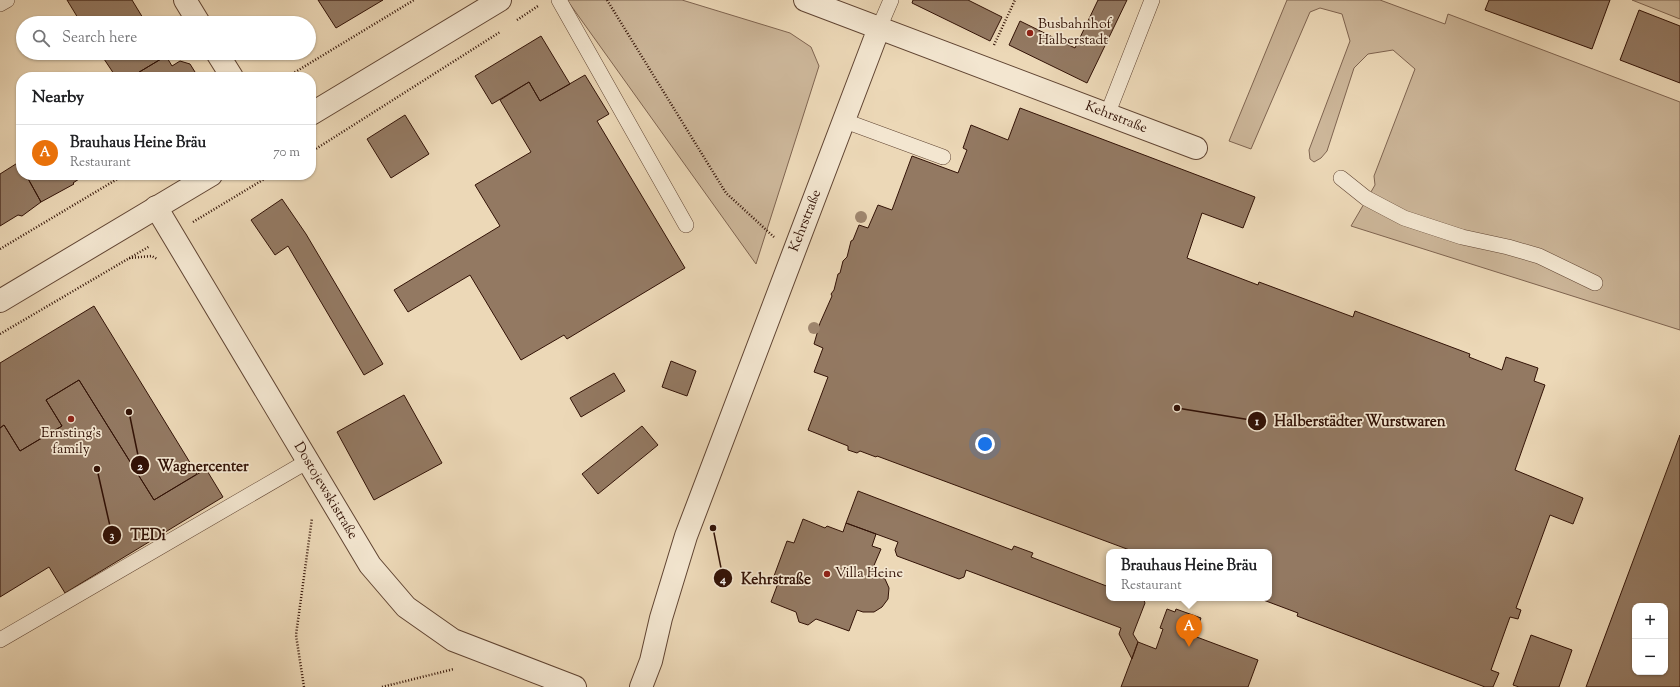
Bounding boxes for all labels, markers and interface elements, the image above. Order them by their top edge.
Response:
place label: Busbahnhof Halberstadt [1038,15,1113,51]
search box [16,16,316,60]
icon: search [30,27,52,49]
text: Search here [62,28,137,49]
marker: Busbahnhof Halberstadt [1025,28,1035,38]
text: Nearby [32,86,84,110]
street label: Kehrstraße [1082,97,1150,139]
text: Brauhaus Heine Bräu [70,133,206,154]
text: A [40,144,50,162]
text: 70 m [273,144,300,162]
text: Restaurant [70,154,131,172]
street label: Kehrstraße [785,187,827,255]
callout: Halberstädter Wurstwaren [1247,407,1454,434]
text: Halberstädter Wurstwaren [1274,412,1446,433]
text: 1 [1254,413,1260,431]
marker: Ernsting's family [66,414,76,424]
place label: Ernsting's family [41,424,101,460]
your location [975,434,995,454]
street label: Dostojewskistraße [288,439,362,543]
callout: Wagnercenter [130,452,257,479]
text: Wagnercenter [157,457,249,478]
text: 2 [137,458,143,476]
callout: TEDi [102,521,174,548]
text: TEDi [130,526,167,547]
text: 3 [110,527,115,545]
popup [1106,549,1272,601]
text: Brauhaus Heine Bräu [1121,556,1257,577]
place label: Villa Heine [835,564,903,584]
callout: Kehrstraße [713,565,819,592]
marker: Villa Heine [822,569,832,579]
text: Kehrstraße [741,570,811,591]
text: 4 [719,571,726,589]
text: Restaurant [1121,577,1182,595]
map controls [1632,603,1668,675]
button: + [1632,603,1668,639]
pin: A [1176,614,1202,647]
button: − [1632,639,1668,675]

